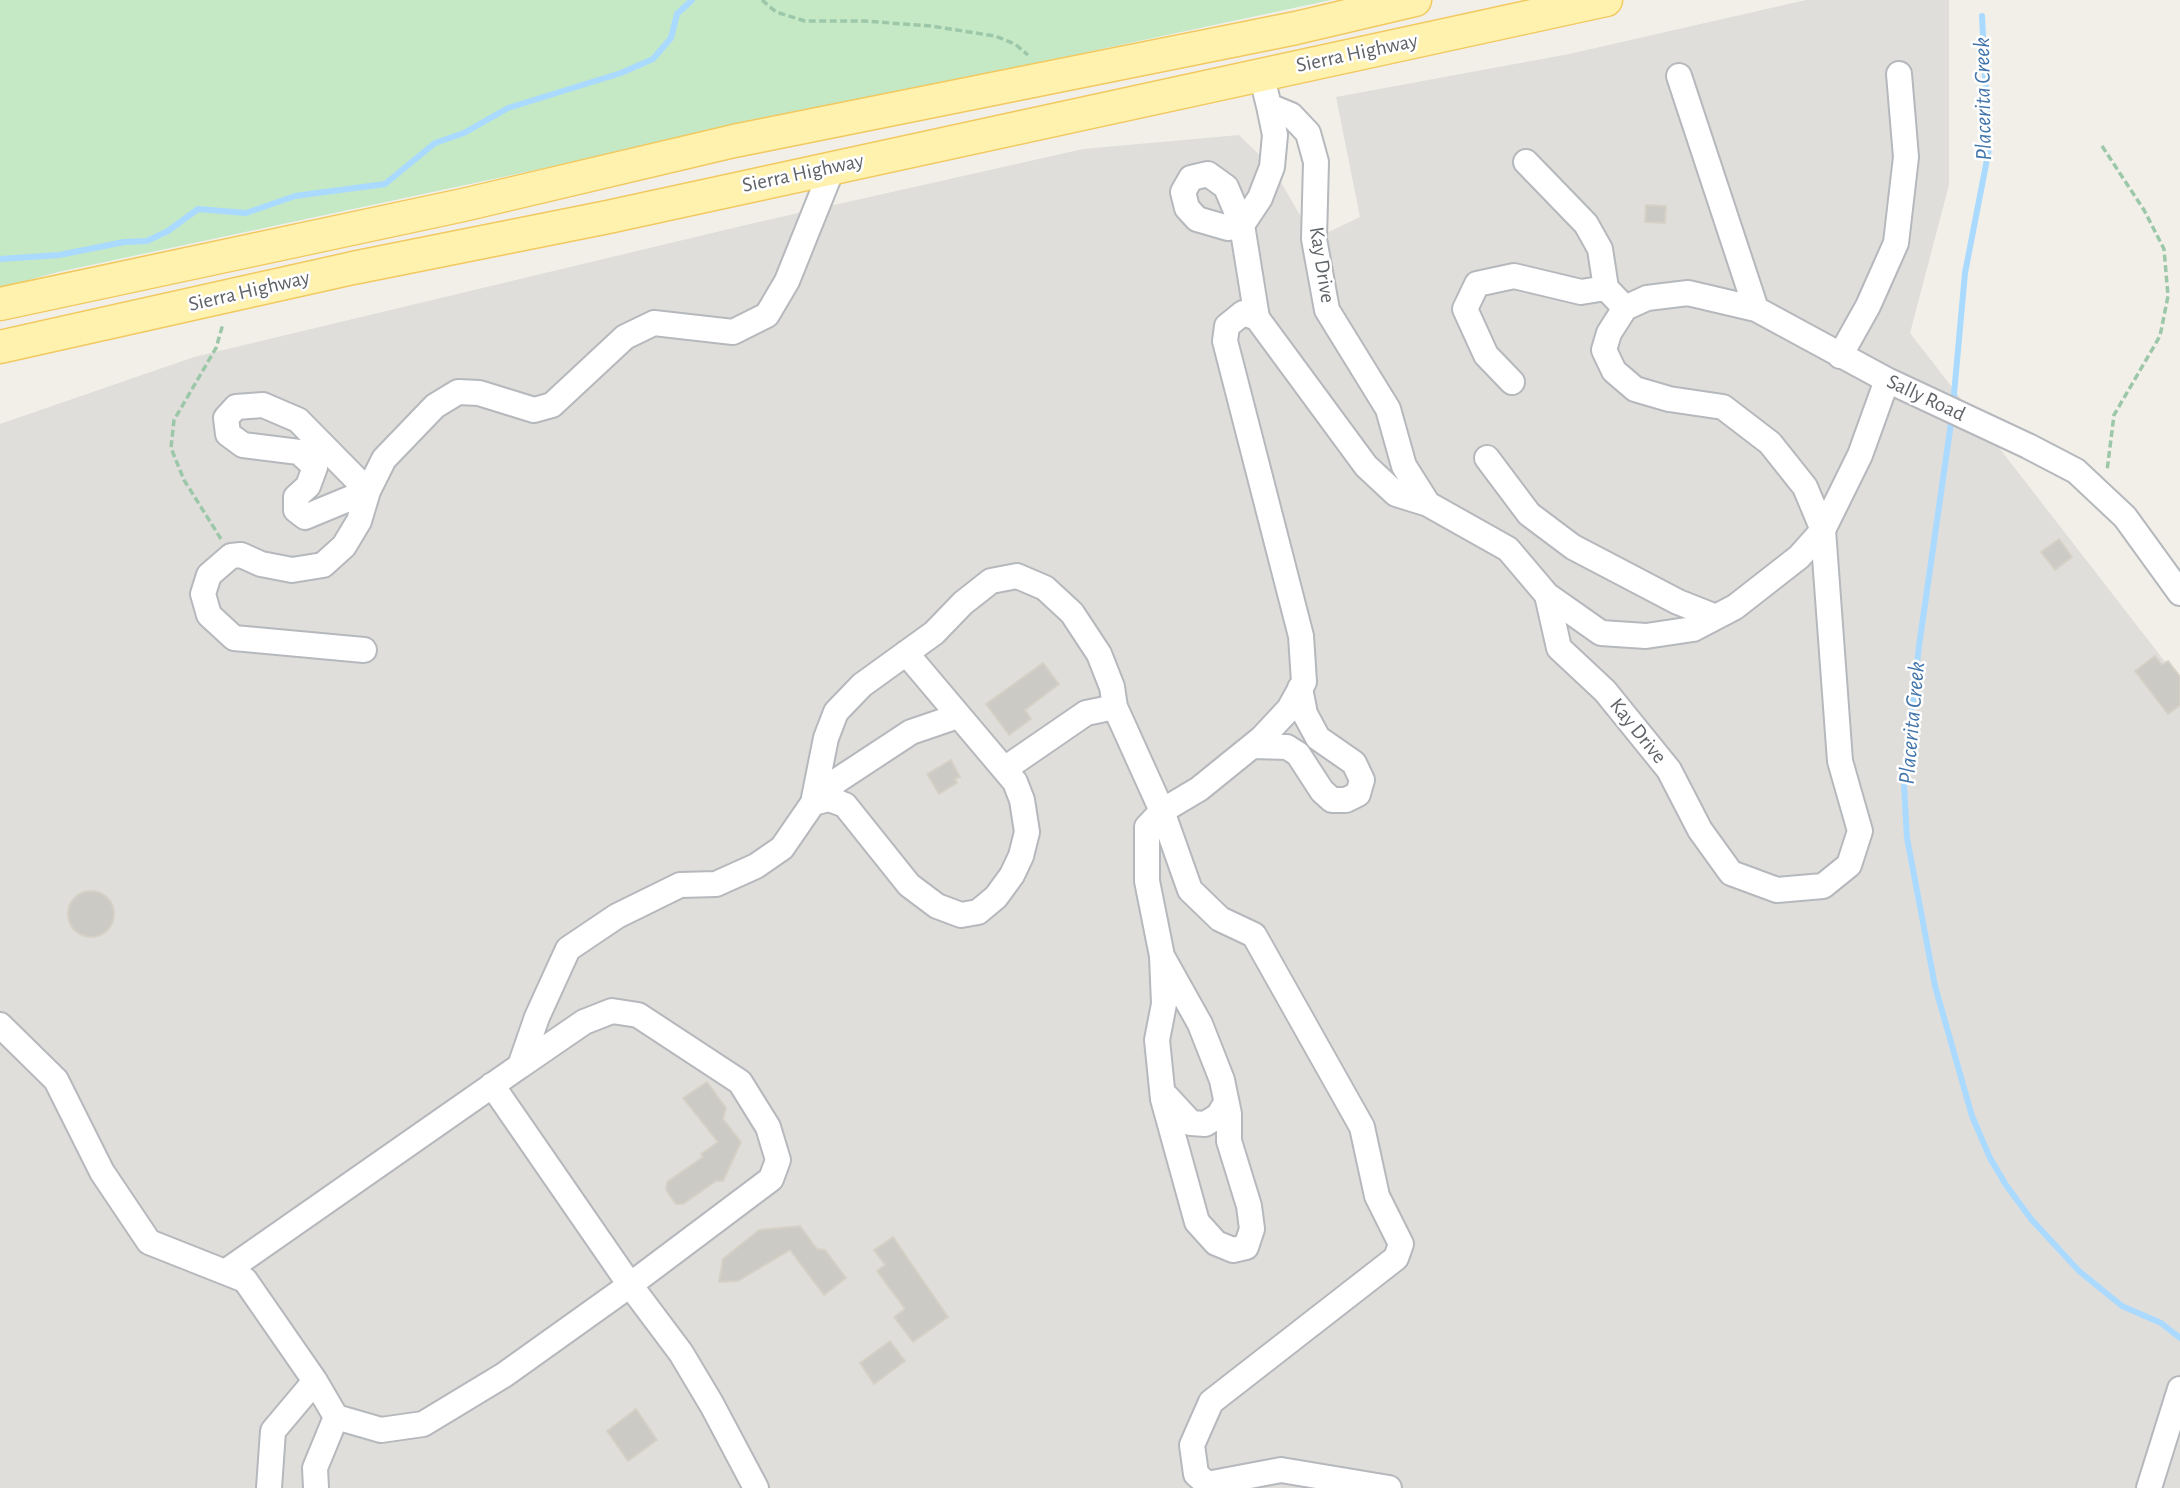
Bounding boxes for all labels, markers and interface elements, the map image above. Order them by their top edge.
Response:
street label: Sierra Highway [1294,28,1420,78]
water label: Placerita Creek [1968,37,1998,161]
street label: Sierra Highway [740,148,866,198]
street label: Kay Drive [1304,225,1340,305]
street label: Sierra Highway [186,265,312,317]
street label: Sally Road [1883,369,1969,427]
water label: Placerita Creek [1893,660,1931,786]
street label: Kay Drive [1604,693,1672,769]

